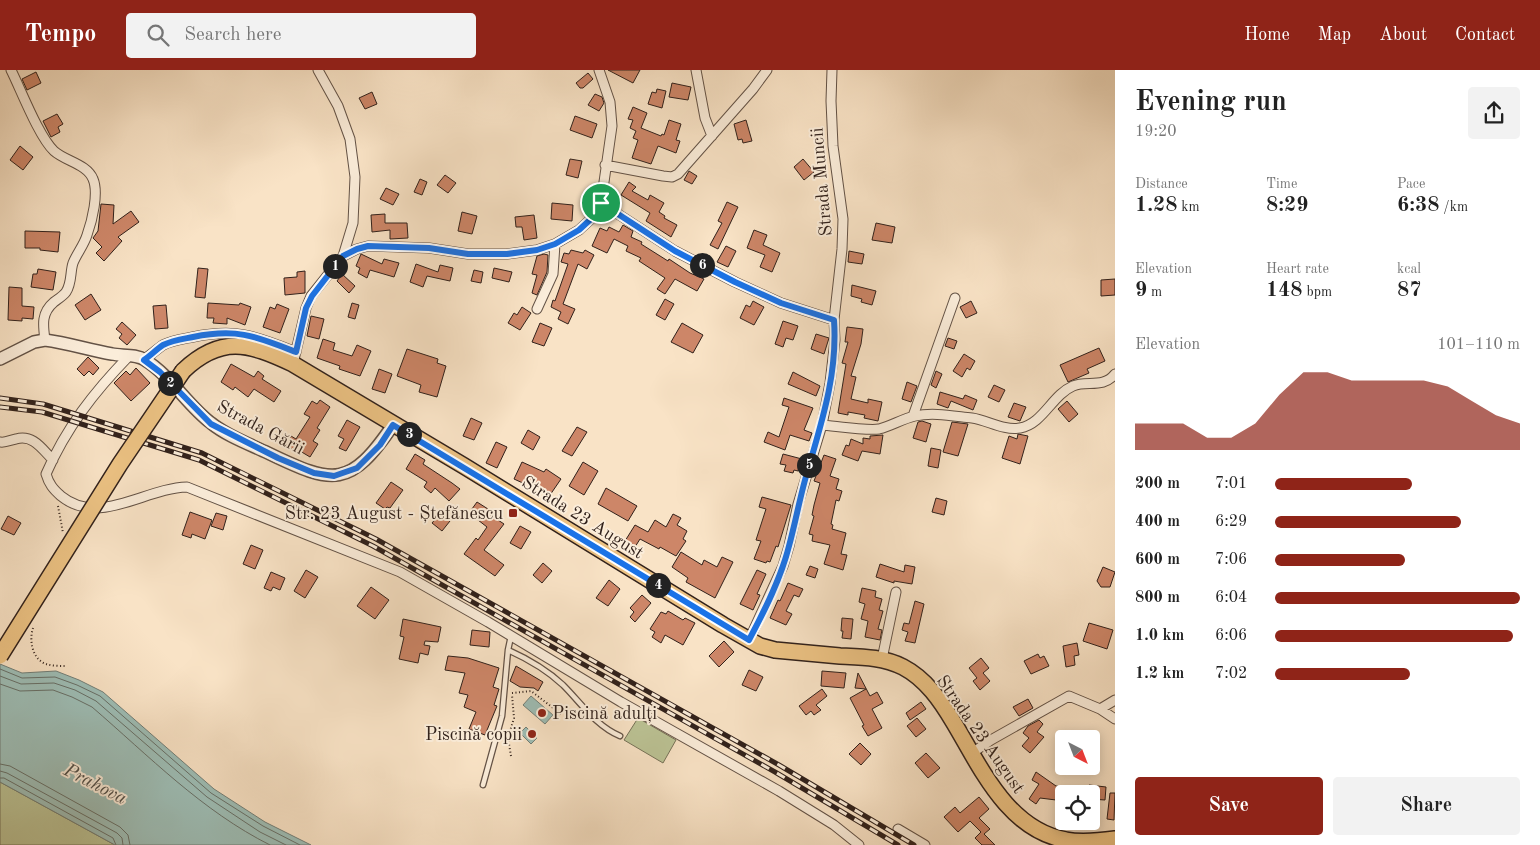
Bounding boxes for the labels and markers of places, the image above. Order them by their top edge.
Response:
pin [580,182,622,224]
pin: 6 [690,252,714,278]
pin: 1 [322,254,348,278]
pin: 2 [158,370,182,396]
pin: 3 [396,422,422,446]
pin: 5 [796,452,822,478]
place label: Str. 23 August - Ștefănescu [285,505,503,524]
marker: Str. 23 August - Ștefănescu [507,507,519,519]
pin: 4 [646,572,670,598]
place label: Piscină adulți [552,705,657,724]
marker: Piscină adulți [536,707,548,719]
place label: Piscină copii [425,726,522,744]
marker: Piscină copii [526,728,538,740]

